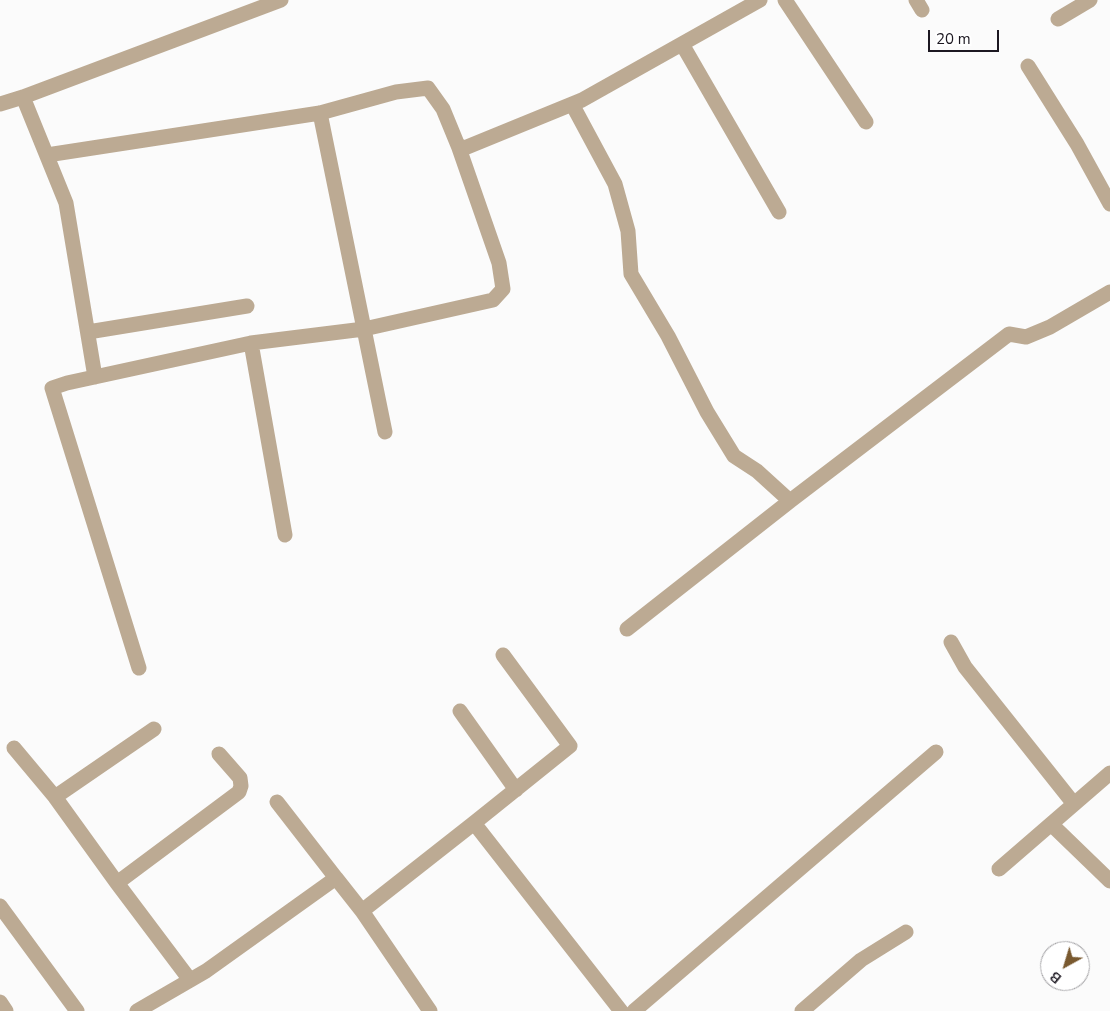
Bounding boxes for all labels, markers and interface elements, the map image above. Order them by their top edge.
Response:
scale bar [930,20,1001,52]
text: 20 m [936,29,971,49]
north arrow [1040,941,1090,991]
text: B [1046,967,1066,988]

